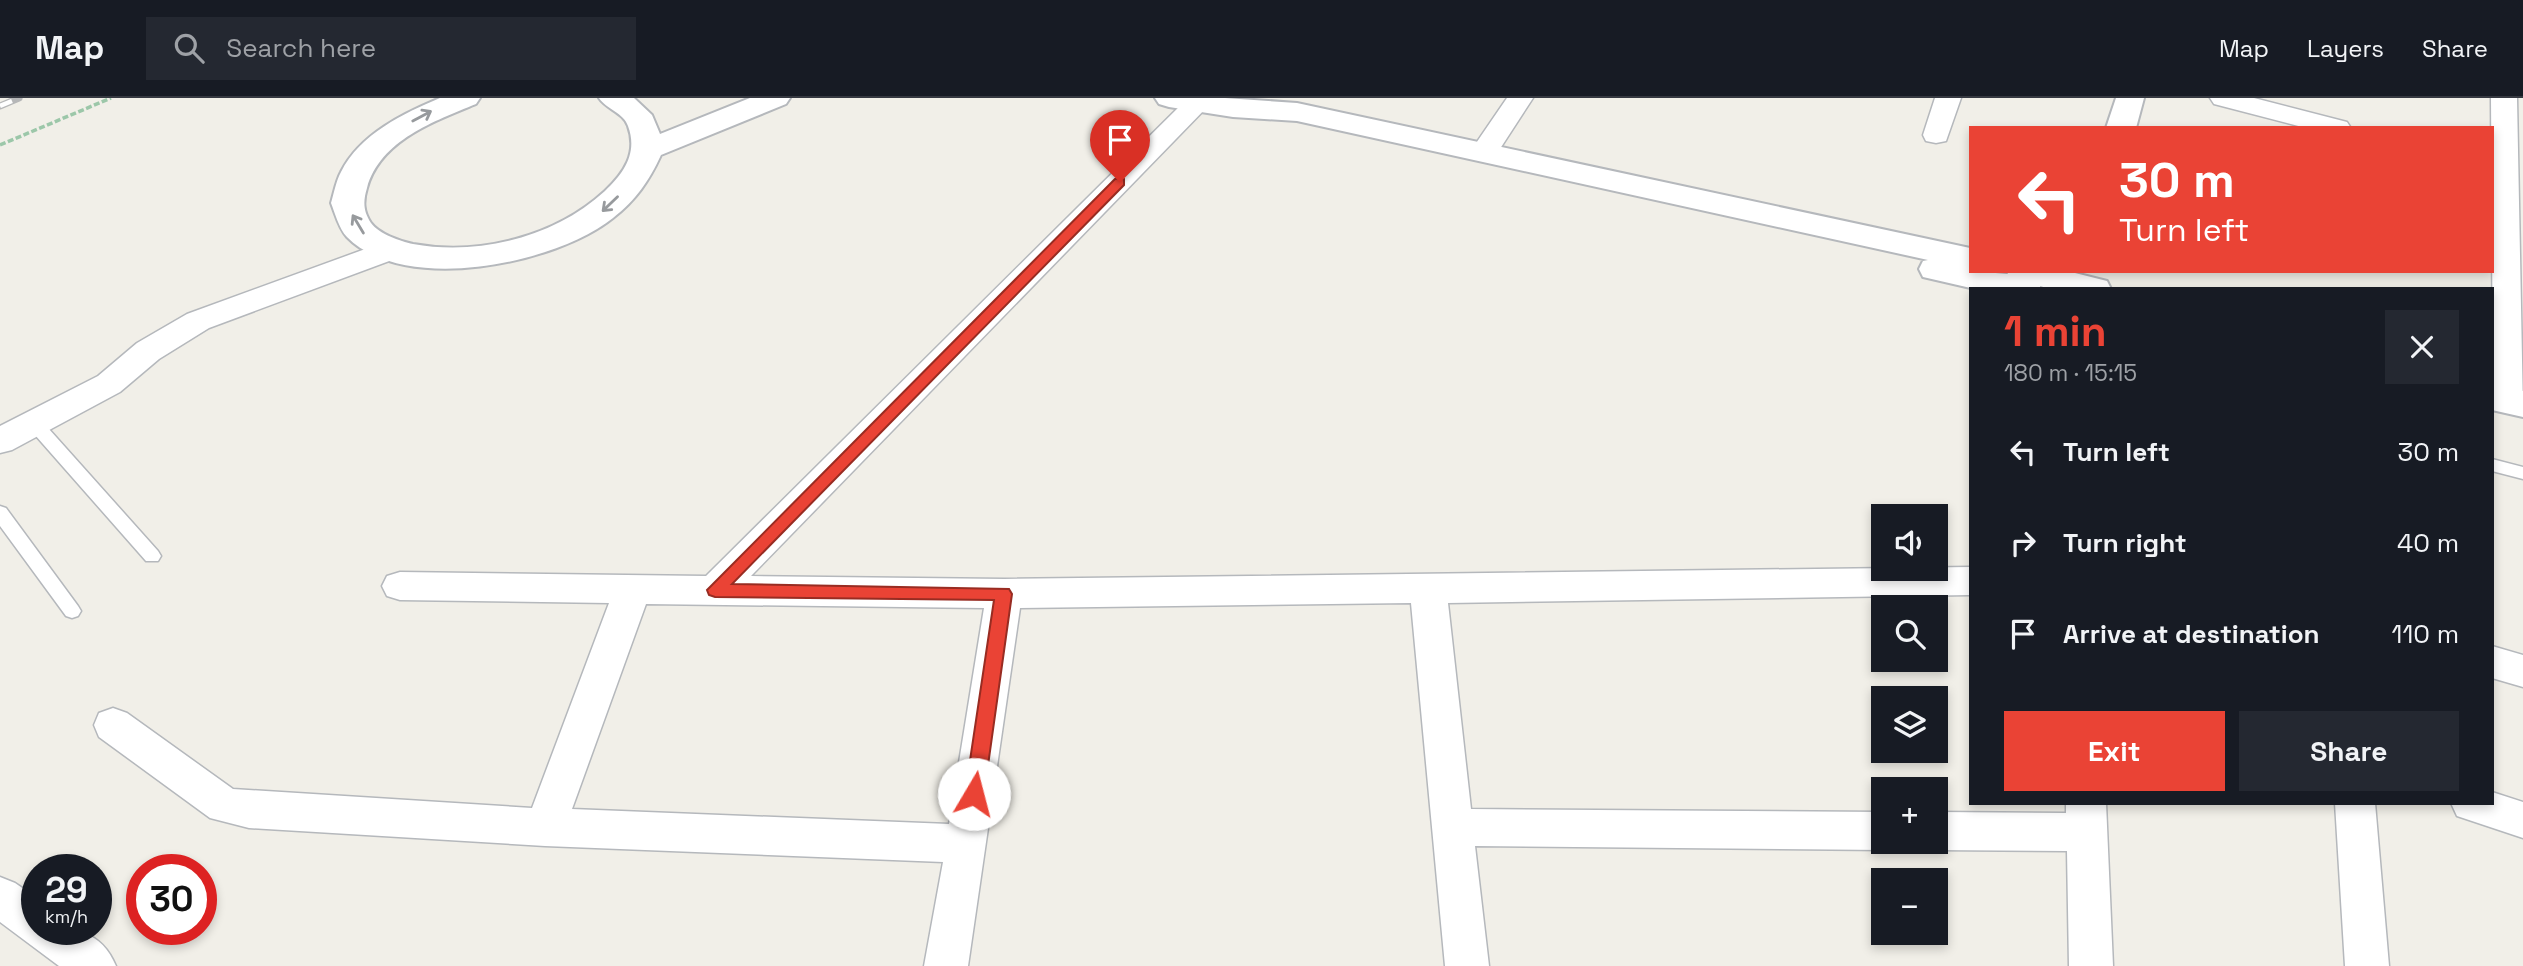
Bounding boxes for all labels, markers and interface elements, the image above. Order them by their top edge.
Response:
search box [146,17,636,80]
text: Map [35,27,104,69]
icon: search [170,29,208,67]
text: Search here [226,31,376,65]
text: Map [2219,33,2269,64]
text: Layers [2307,33,2384,64]
text: Share [2422,33,2488,64]
one-way arrow [411,109,432,123]
pin [1090,110,1150,182]
icon: arrive [1101,121,1139,159]
text: 30 m [2119,149,2235,211]
icon: left [2004,154,2095,245]
one-way arrow [601,196,619,212]
text: Turn left [2119,210,2249,250]
one-way arrow [350,215,365,234]
text: 1 min [2004,305,2107,358]
button: close [2385,310,2459,384]
text: 180 m · 15:15 [2004,358,2137,388]
icon: left [2004,433,2042,471]
text: Turn left [2063,435,2170,469]
text: 30 m [2398,435,2459,469]
map controls [1871,504,1948,945]
button: sound [1871,504,1948,581]
icon: right [2004,524,2042,562]
text: Turn right [2063,526,2187,560]
text: 40 m [2397,526,2459,560]
button: search [1871,595,1948,672]
icon: arrive [2004,615,2042,653]
text: Arrive at destination [2063,617,2320,651]
text: 110 m [2392,617,2459,651]
button: layers [1871,686,1948,763]
button: Exit [2004,711,2225,791]
button: Share [2239,711,2459,791]
position arrow [937,757,1011,831]
button: + [1871,777,1948,854]
speed limit sign: 30 [126,854,217,945]
text: 29 [45,868,88,912]
button: − [1871,868,1948,945]
text: km/h [45,905,88,928]

